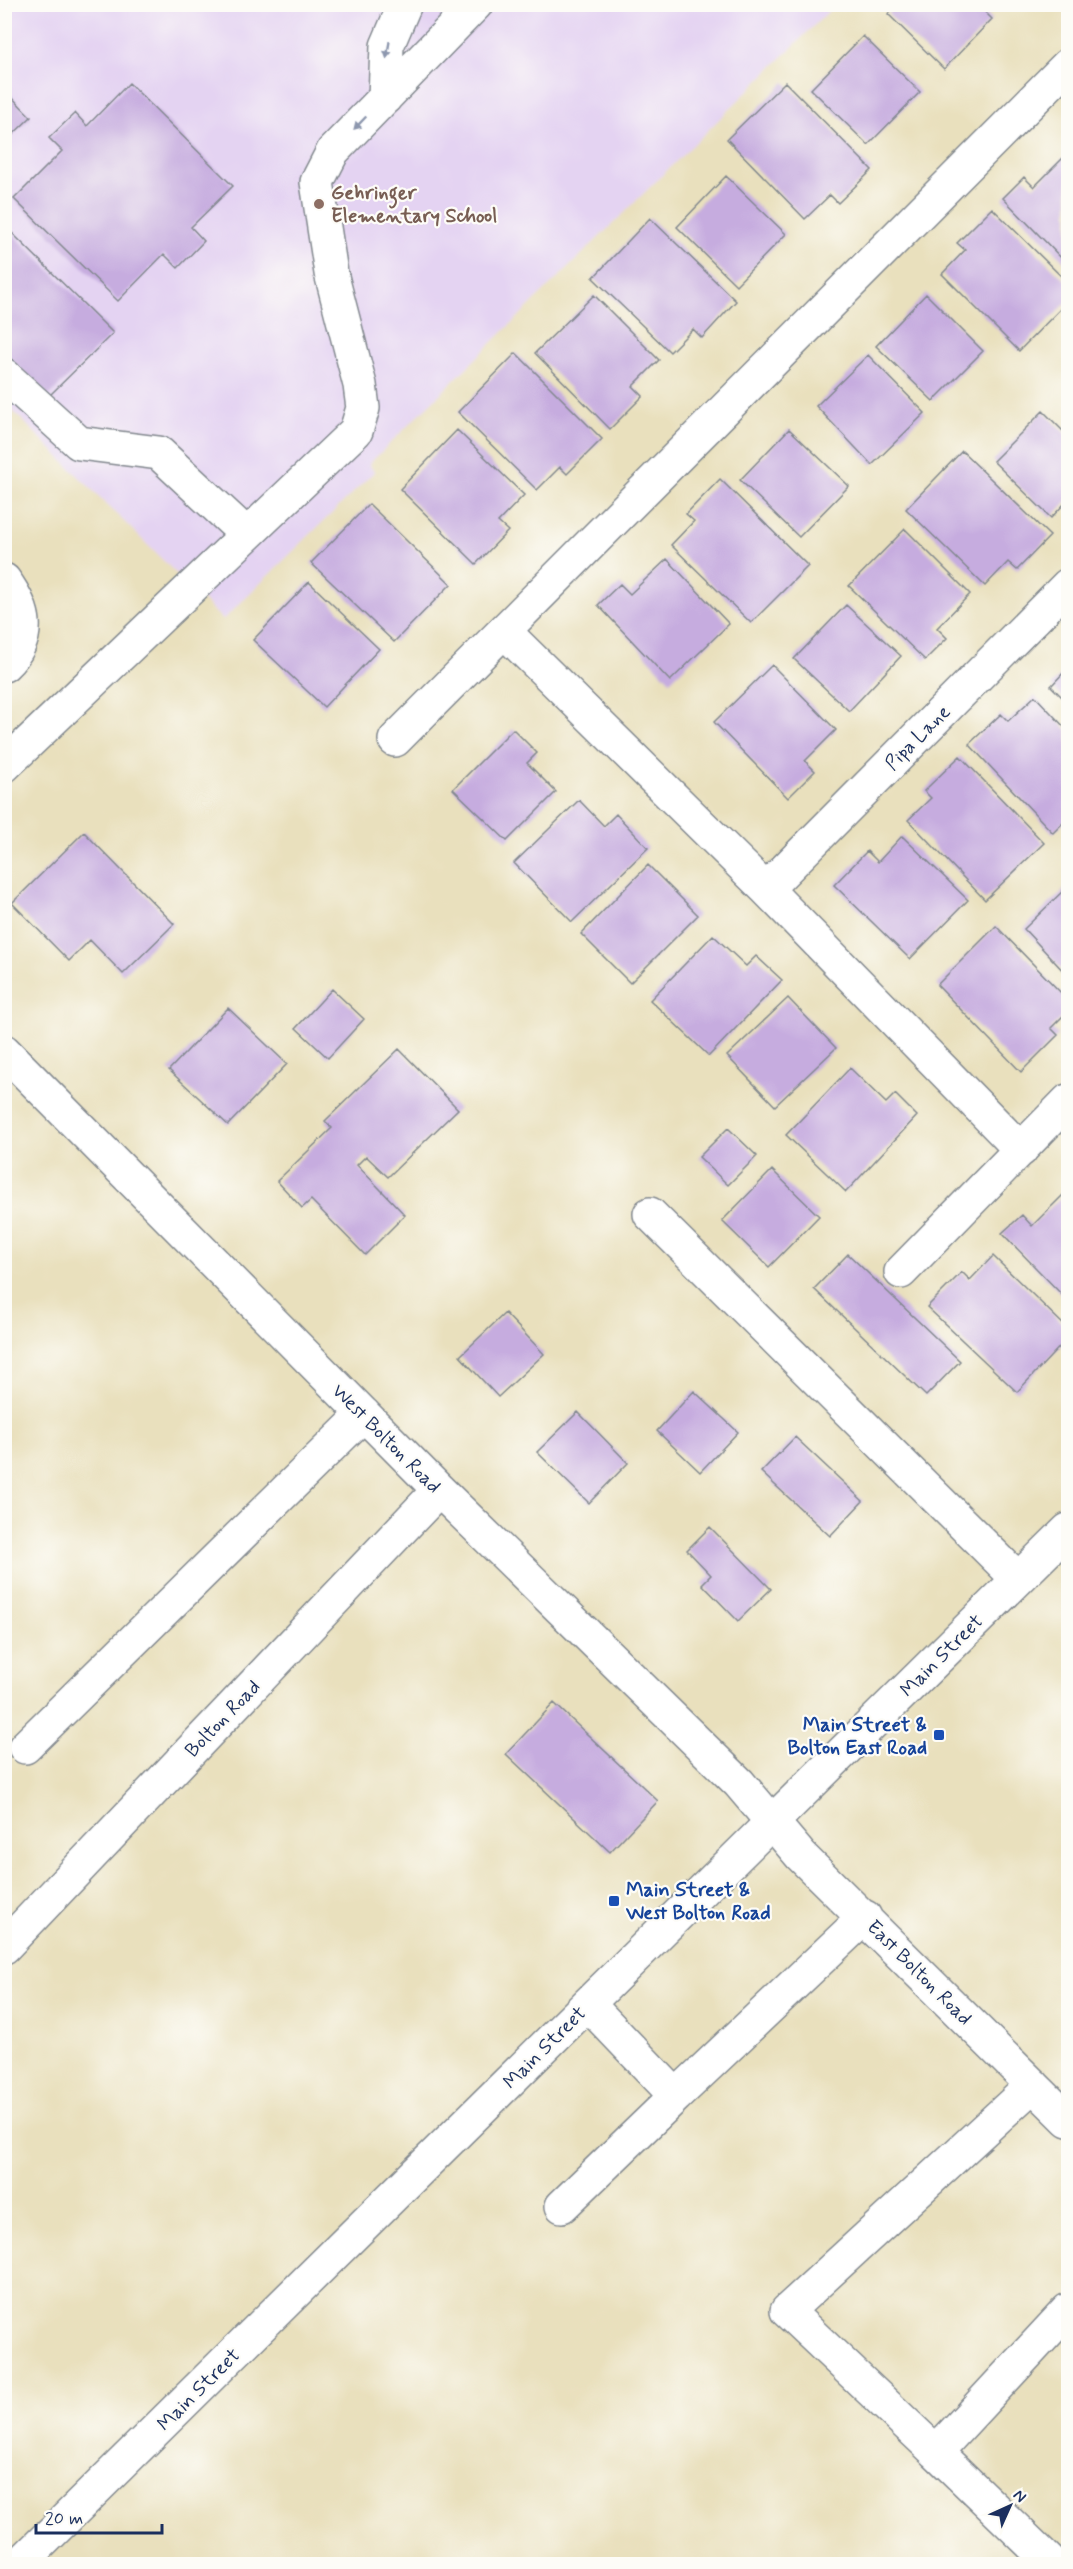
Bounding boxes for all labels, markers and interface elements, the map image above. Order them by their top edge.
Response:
one-way arrow [383,40,392,59]
one-way arrow [354,115,368,129]
place label: Gehringer Elementary School [331,180,497,230]
marker: Gehringer Elementary School [312,197,326,211]
street label: Pipa Lane [879,699,957,777]
street label: West Bolton Road [325,1378,447,1500]
street label: Main Street [895,1609,990,1704]
street label: Bolton Road [179,1674,267,1764]
place label: Main Street & Bolton East Road [787,1712,928,1762]
marker: Main Street & Bolton East Road [932,1728,946,1742]
place label: Main Street & West Bolton Road [625,1877,771,1927]
marker: Main Street & West Bolton Road [607,1894,621,1908]
street label: East Bolton Road [860,1914,978,2032]
street label: Main Street [498,2001,593,2096]
street label: Main Street [152,2343,247,2438]
north arrow [980,2476,1040,2536]
text: N [1008,2485,1031,2508]
scale bar [36,2497,162,2535]
text: 20 m [45,2507,83,2531]

